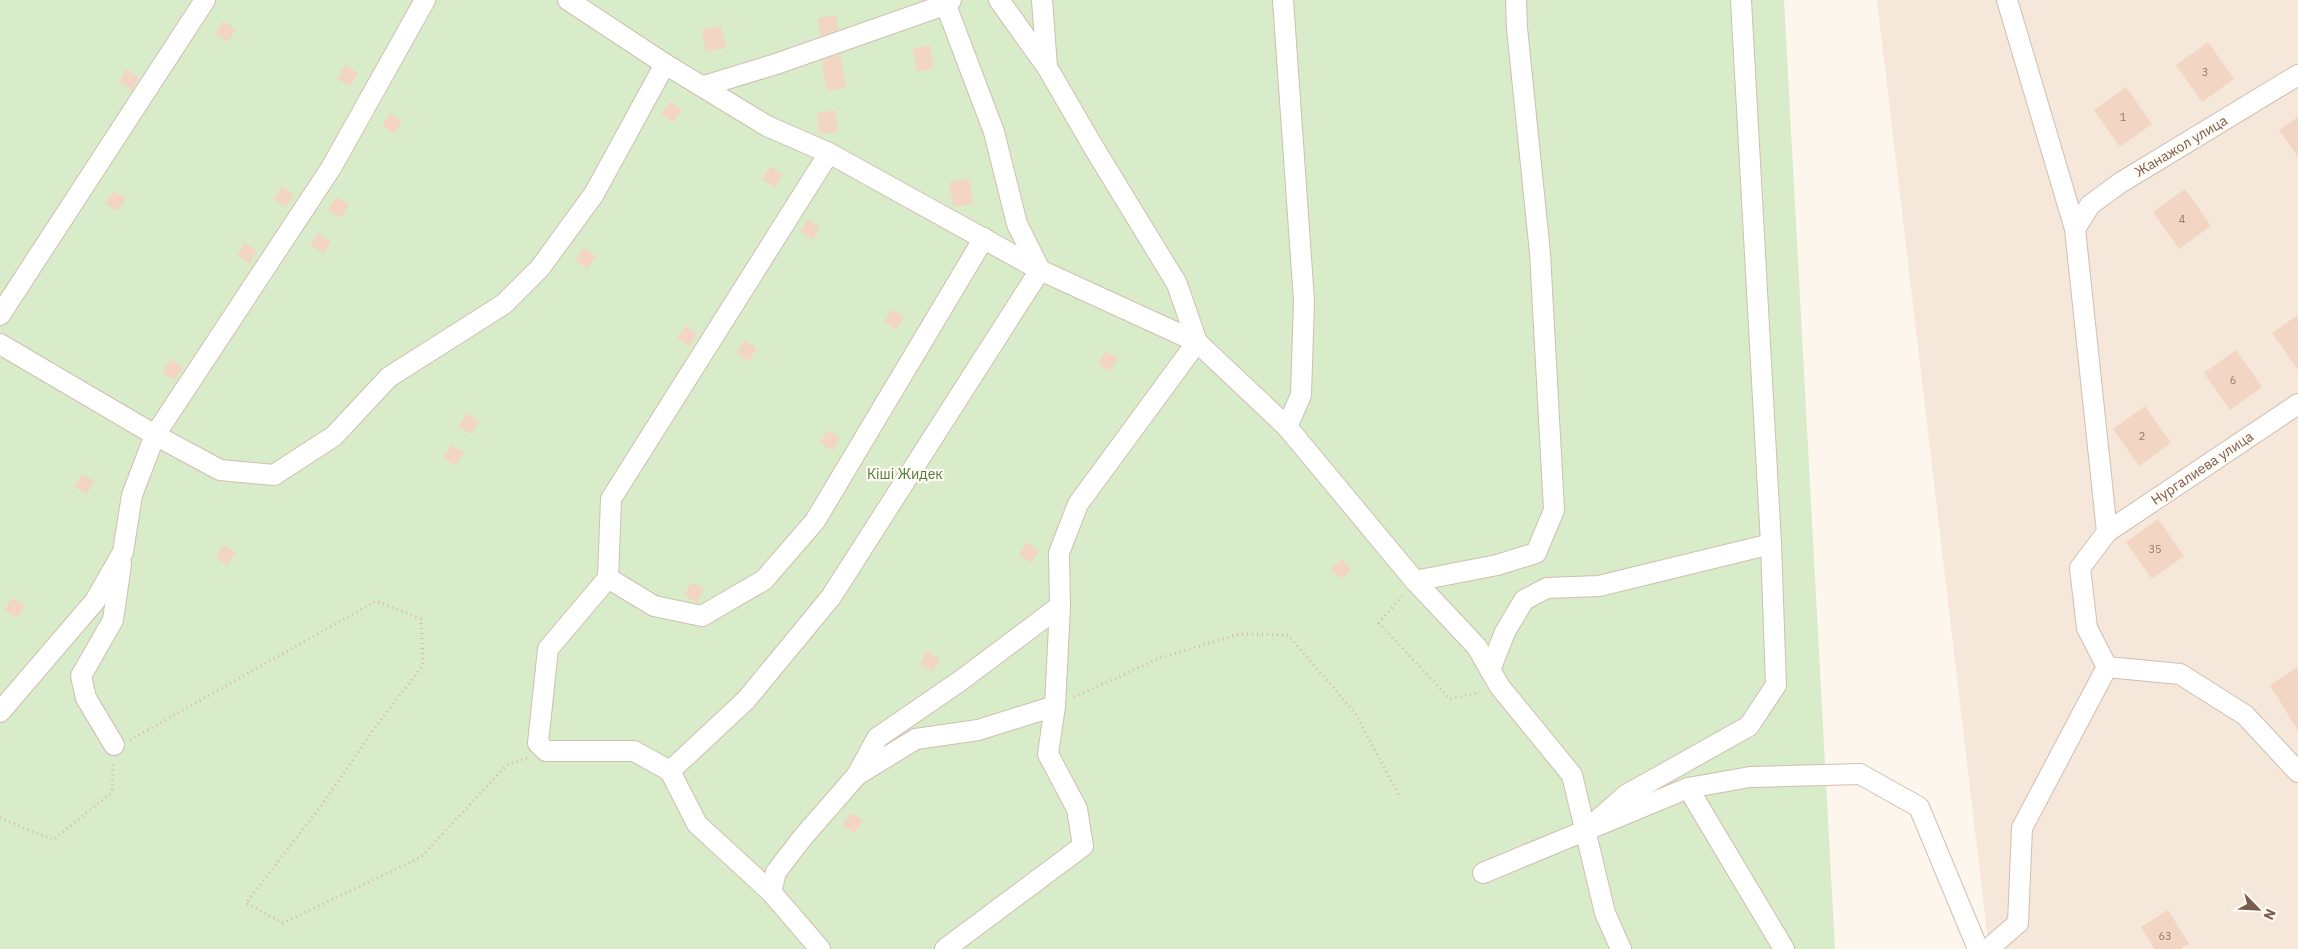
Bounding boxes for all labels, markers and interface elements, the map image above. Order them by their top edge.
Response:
house number: 3 [2202,65,2208,79]
house number: 1 [2120,110,2127,124]
street label: Жанажол улица [2131,111,2231,181]
house number: 4 [2179,212,2186,226]
house number: 6 [2230,373,2236,387]
street label: Нургалиева улица [2147,427,2257,509]
house number: 2 [2139,429,2145,443]
park label: Кіші Жидек [867,465,943,483]
house number: 35 [2148,542,2162,556]
north arrow [2233,884,2283,934]
text: N [2260,906,2280,923]
house number: 63 [2158,929,2172,943]

